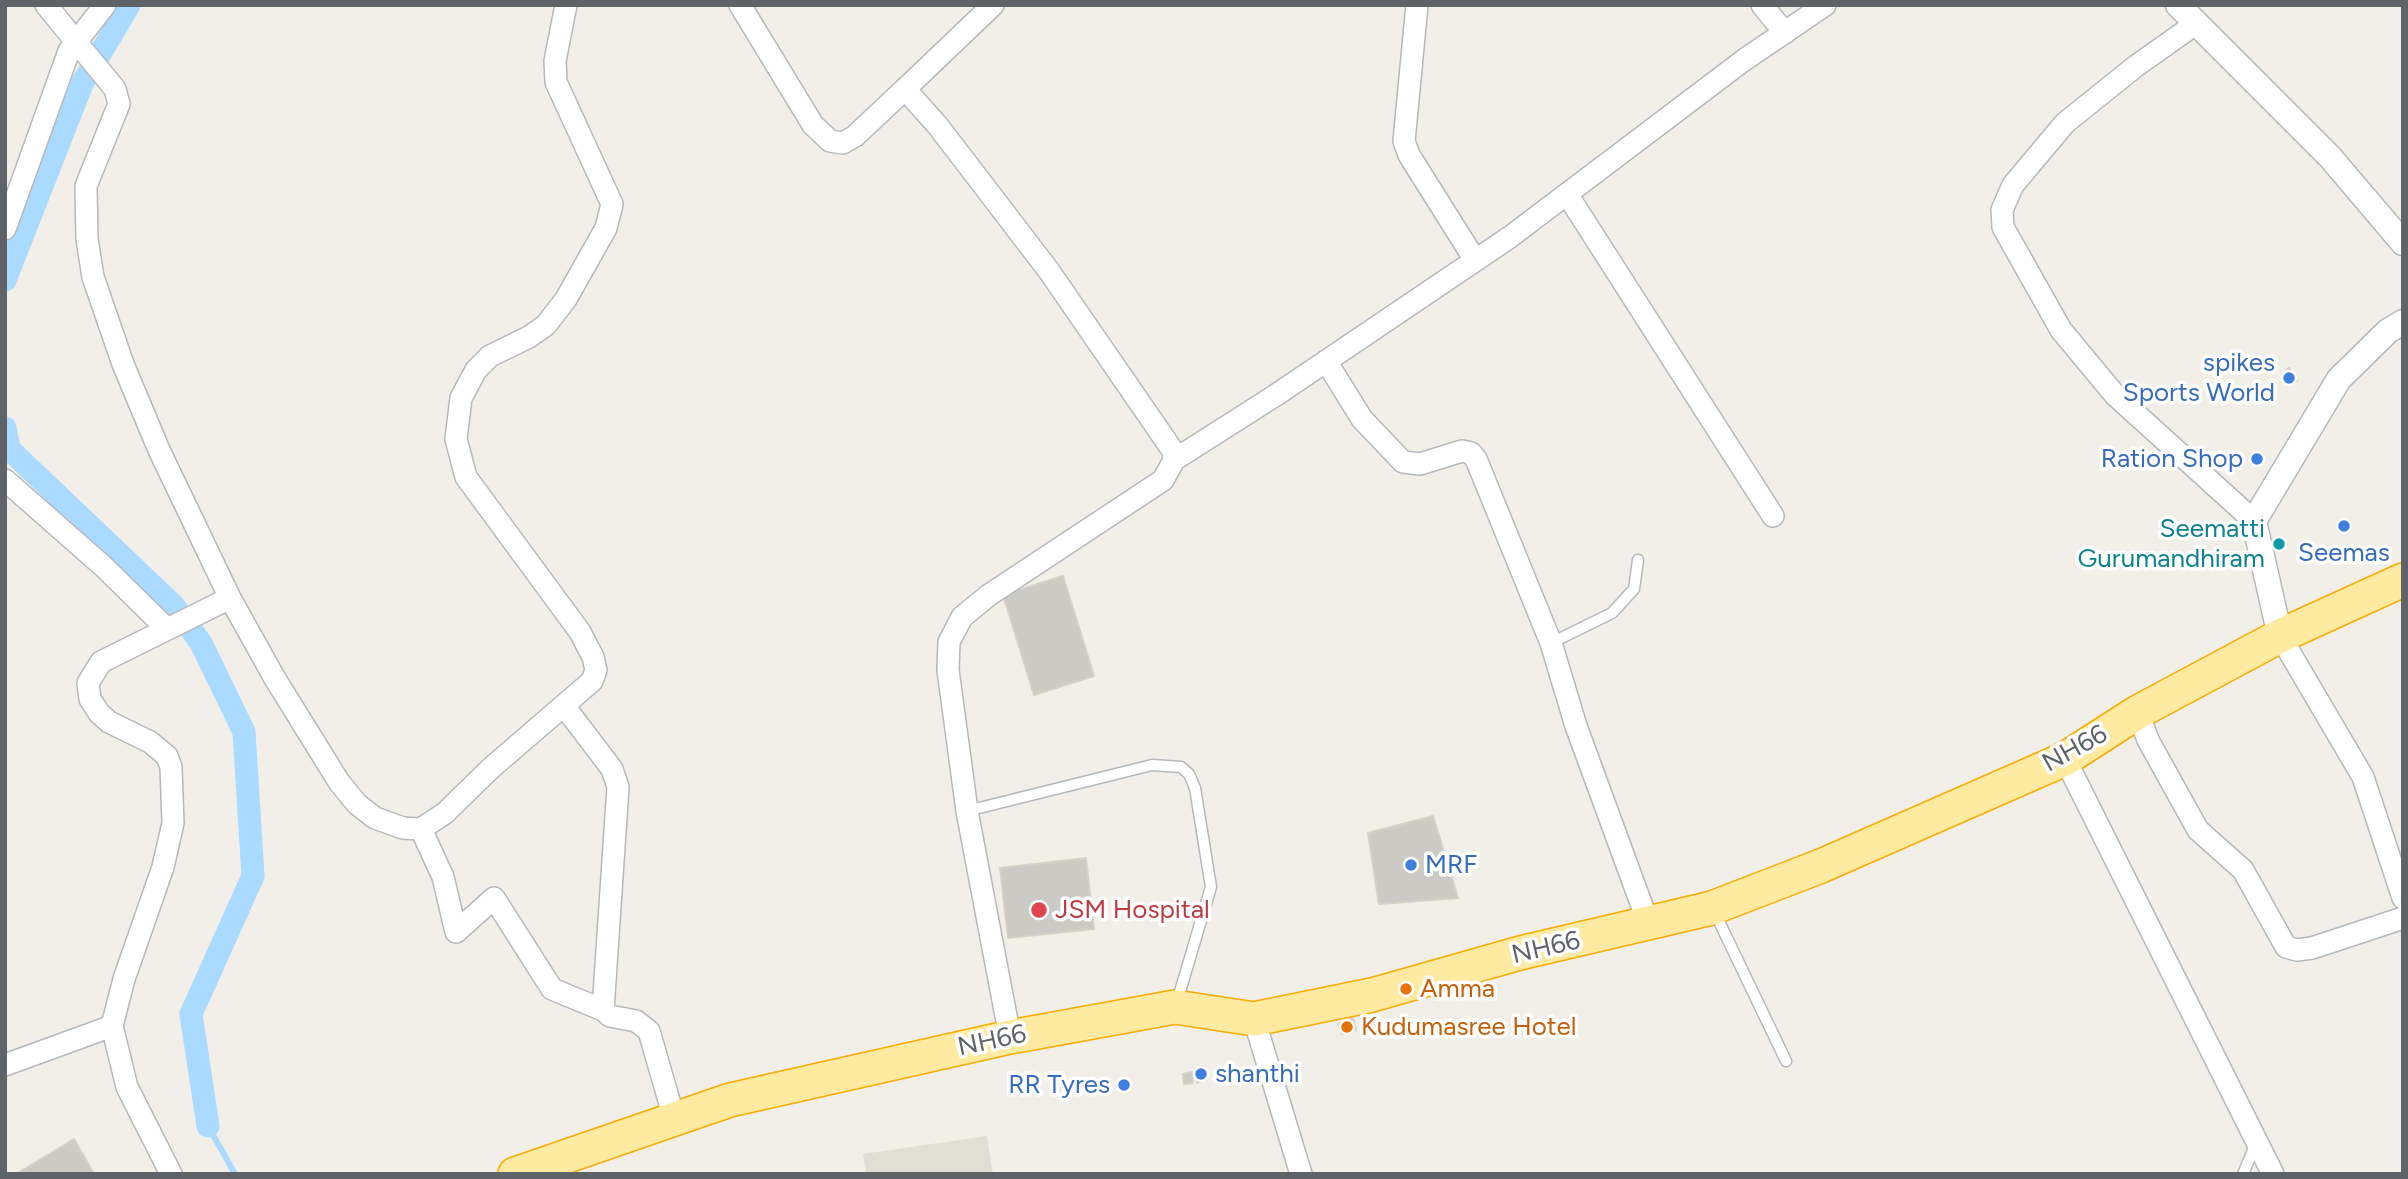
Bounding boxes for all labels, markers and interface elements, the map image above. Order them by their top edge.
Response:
place label: spikes Sports World [2123,347,2275,408]
marker: spikes Sports World [2281,370,2297,386]
place label: Ration Shop [2101,443,2243,475]
marker: Ration Shop [2249,451,2265,467]
place label: Seematti Gurumandhiram [2078,513,2265,574]
marker: Seemas [2336,518,2352,534]
marker: Seematti Gurumandhiram [2271,536,2287,552]
place label: Seemas [2298,537,2390,569]
street label: NH66 [2037,719,2113,779]
place label: MRF [1425,849,1477,881]
marker: MRF [1403,857,1419,873]
place label: JSM Hospital [1055,894,1210,926]
marker: JSM Hospital [1029,900,1049,920]
street label: NH66 [1509,925,1583,971]
place label: Amma [1420,973,1495,1005]
marker: Amma [1398,981,1414,997]
place label: Kudumasree Hotel [1361,1011,1576,1043]
street label: NH66 [955,1019,1029,1063]
marker: Kudumasree Hotel [1339,1019,1355,1035]
place label: shanthi [1215,1058,1300,1090]
marker: shanthi [1193,1066,1209,1082]
place label: RR Tyres [1008,1069,1110,1101]
marker: RR Tyres [1116,1077,1132,1093]

